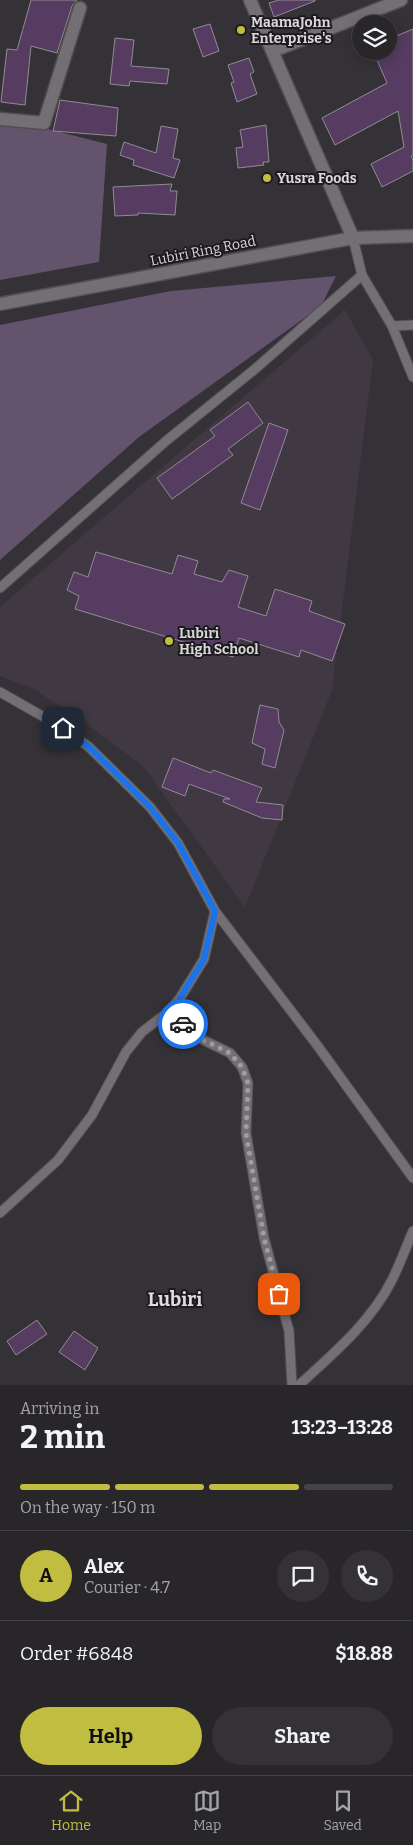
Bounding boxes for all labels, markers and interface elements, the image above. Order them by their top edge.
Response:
place label: MaamaJohn Enterprise's [251,14,332,47]
map controls [352,15,397,60]
button: layers [352,15,397,60]
marker: MaamaJohn Enterprise's [235,24,247,36]
place label: Yusra Foods [277,170,357,187]
marker: Yusra Foods [261,172,273,184]
street label: Lubiri Ring Road [149,232,257,270]
place label: Lubiri High School [179,625,259,658]
marker: Lubiri High School [163,635,175,647]
pin [42,707,84,749]
icon: home [49,714,77,742]
courier [158,999,208,1049]
icon: car [169,1010,197,1038]
pin [258,1273,300,1315]
icon: bag [265,1280,293,1308]
district label: Lubiri [148,1288,202,1311]
text: Arriving in [20,1399,99,1418]
text: 13:23–13:28 [291,1416,393,1439]
text: 2 min [20,1418,105,1456]
text: On the way · 150 m [20,1498,155,1517]
button: chat [277,1550,329,1602]
button: phone [341,1550,393,1602]
text: Alex [84,1555,124,1578]
text: A [39,1564,53,1587]
text: Courier · 4.7 [84,1578,170,1597]
text: Order #6848 [20,1642,133,1665]
text: $18.88 [335,1642,393,1665]
button: Help [20,1707,202,1765]
button: Share [212,1707,393,1765]
tab: Home [51,1787,91,1834]
tab: Map [193,1787,221,1834]
tab: Saved [323,1787,362,1834]

